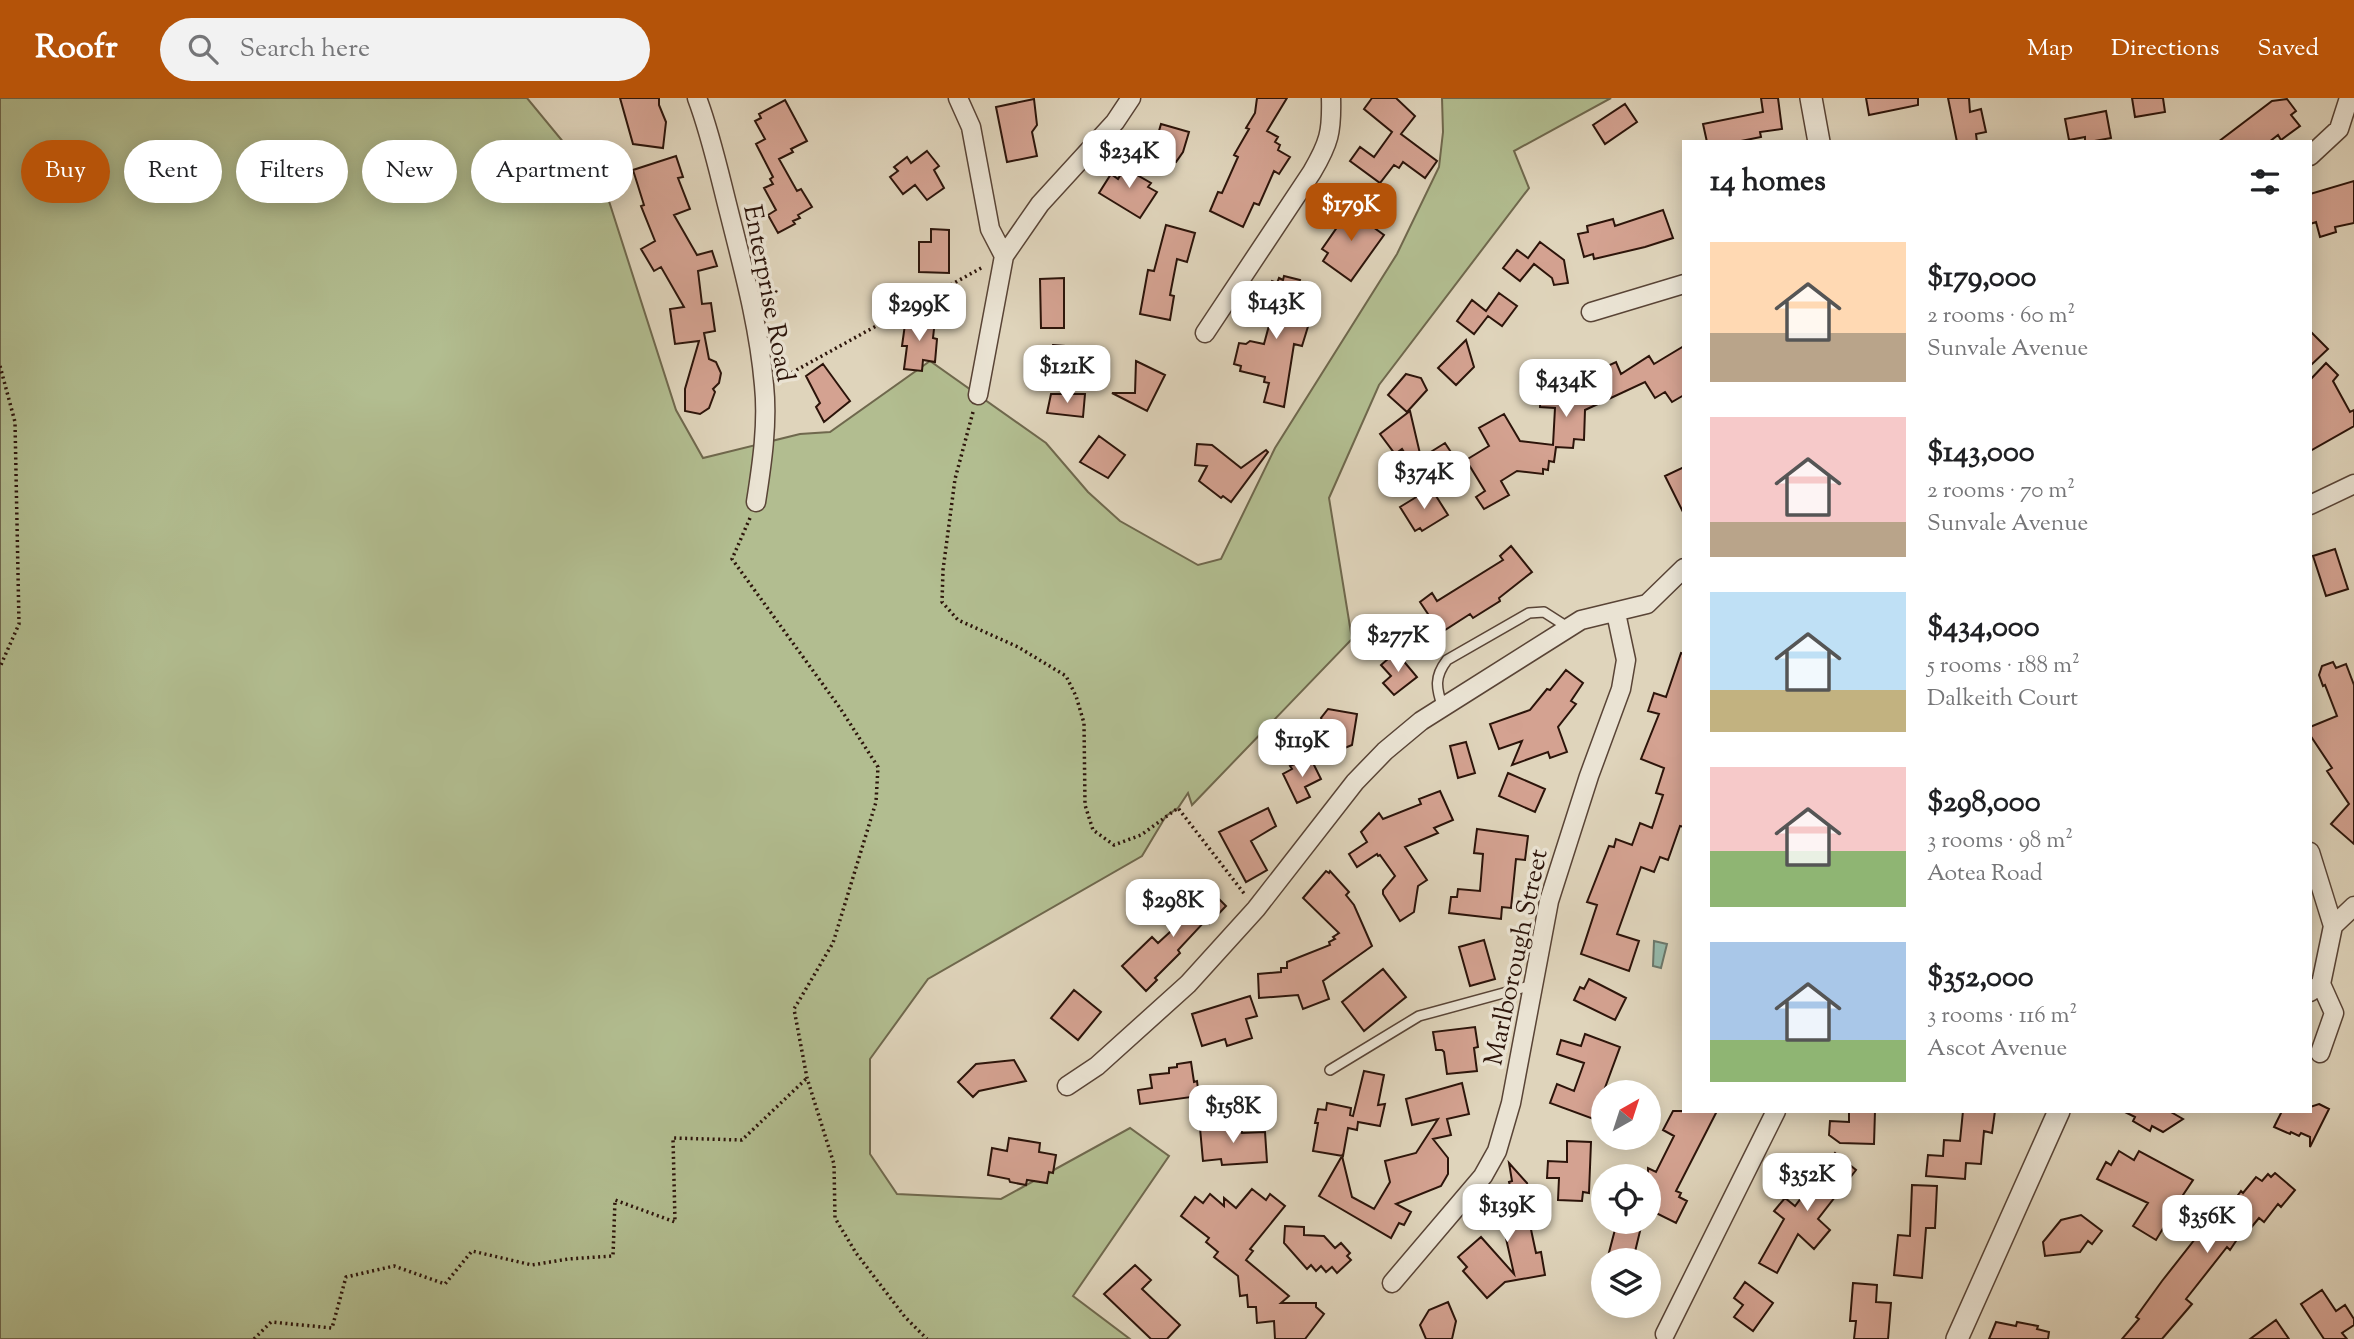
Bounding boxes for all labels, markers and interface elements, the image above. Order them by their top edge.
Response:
search box [160,18,650,81]
text: Roofr [35,25,118,73]
icon: search [184,30,222,68]
text: Search here [240,31,370,68]
text: Map [2027,32,2073,66]
text: Directions [2111,32,2219,66]
text: Saved [2257,32,2319,66]
pin: $234K [1080,130,1178,190]
text: $234K [1099,136,1159,169]
chip: Buy [21,140,110,203]
chip: Rent [124,140,222,203]
chip: Filters [236,140,348,203]
chip: New [362,140,457,203]
chip: Apartment [471,140,633,203]
text: 14 homes [1710,161,1826,204]
icon: filters [2246,163,2284,201]
pin: $179K [1302,184,1400,243]
text: $179K [1322,189,1381,222]
street label: Enterprise Road [732,202,803,385]
text: $179,000 [1927,257,2036,300]
icon: home [1766,270,1850,354]
pin: $143K [1227,282,1325,341]
pin: $299K [870,284,968,343]
text: $143K [1247,287,1305,320]
text: $299K [888,289,950,322]
text: 2 rooms · 60 m² [1927,300,2075,333]
text: Sunvale Avenue [1927,333,2088,366]
pin: $121K [1018,345,1116,405]
text: $121K [1039,351,1095,384]
pin: $434K [1517,360,1615,419]
text: $434K [1535,365,1597,398]
text: $143,000 [1927,432,2035,475]
icon: home [1766,445,1850,529]
pin: $374K [1375,452,1473,511]
text: $374K [1394,457,1454,490]
text: 2 rooms · 70 m² [1927,475,2075,508]
text: Sunvale Avenue [1927,508,2088,541]
text: $434,000 [1927,607,2040,650]
pin: $277K [1349,614,1447,674]
text: $277K [1367,620,1429,653]
icon: home [1766,620,1850,704]
text: 5 rooms · 188 m² [1927,650,2080,683]
text: Dalkeith Court [1927,683,2078,716]
pin: $119K [1253,720,1351,779]
text: $119K [1274,725,1330,758]
text: $298,000 [1927,782,2041,825]
icon: home [1766,795,1850,879]
text: 3 rooms · 98 m² [1927,825,2073,858]
street label: Marlborough Street [1476,846,1558,1069]
text: Aotea Road [1927,858,2043,891]
pin: $298K [1124,880,1222,939]
text: $298K [1142,885,1204,918]
text: $352,000 [1927,957,2034,1000]
icon: home [1766,970,1850,1054]
text: 3 rooms · 116 m² [1927,1000,2077,1033]
text: Ascot Avenue [1927,1033,2067,1066]
north arrow [1591,1080,1661,1150]
map controls [1591,1080,1661,1318]
pin: $158K [1184,1086,1282,1145]
text: $158K [1205,1091,1261,1124]
pin: $352K [1758,1154,1856,1213]
text: $352K [1779,1159,1835,1192]
button: locate [1591,1164,1661,1234]
pin: $139K [1458,1184,1556,1244]
text: $139K [1479,1190,1536,1223]
pin: $356K [2158,1196,2256,1255]
text: $356K [2178,1201,2236,1234]
button: layers [1591,1248,1661,1318]

